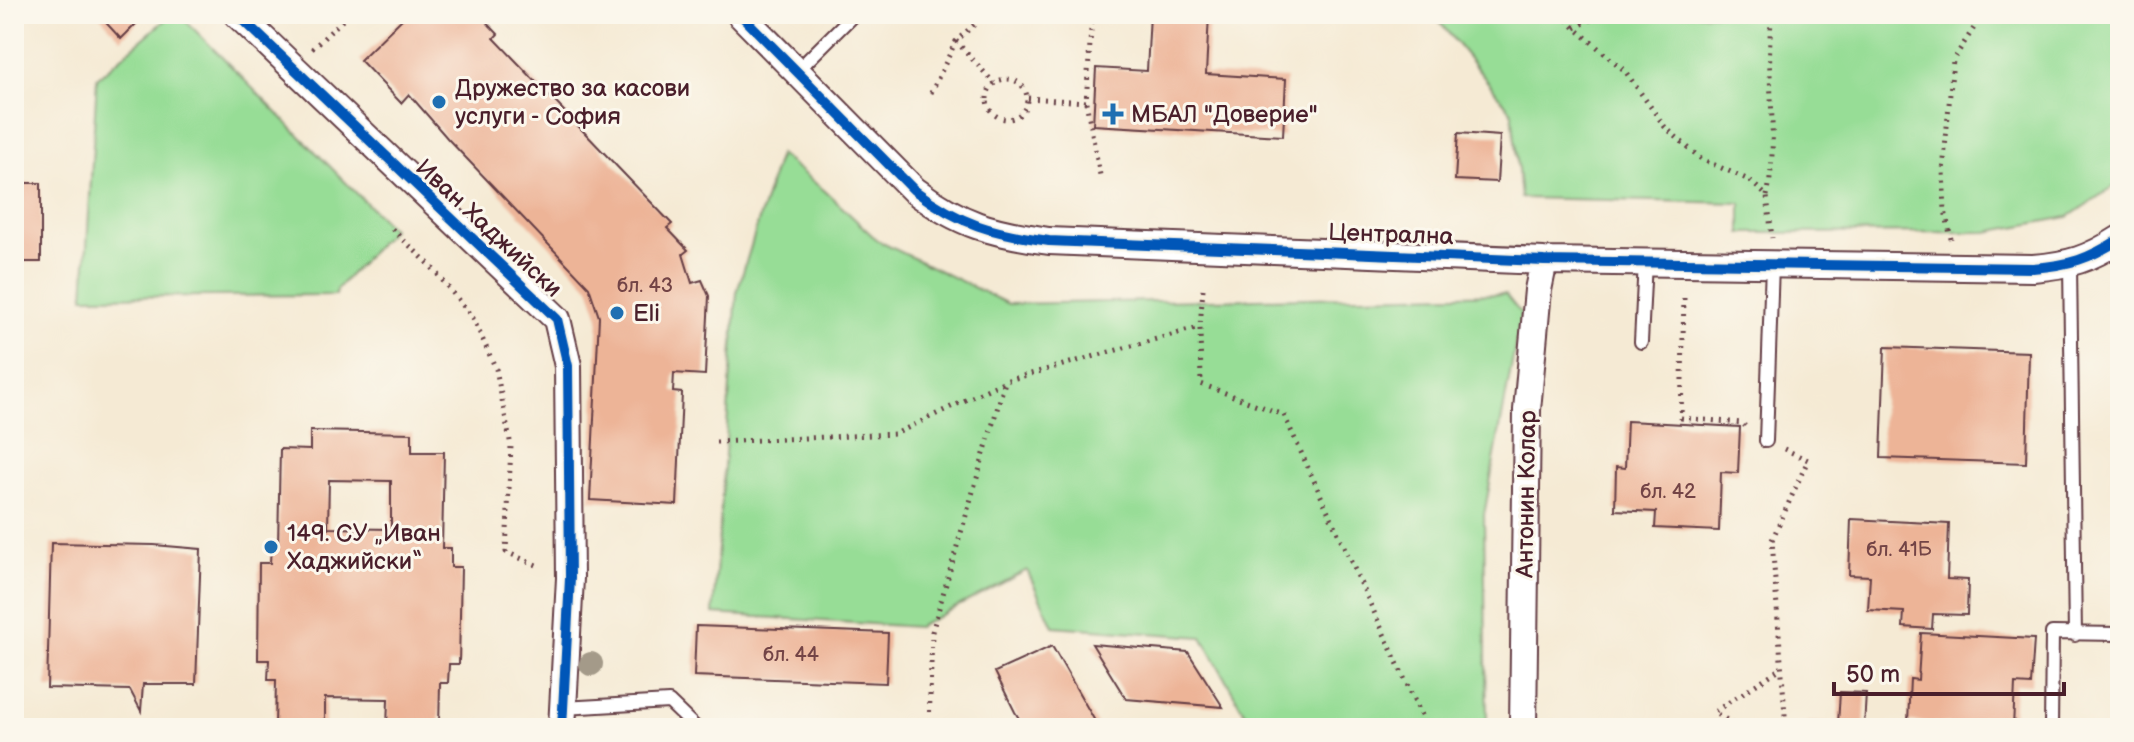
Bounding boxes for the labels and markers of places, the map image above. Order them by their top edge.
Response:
place label: Дружество за касови услуги - София [455,74,690,131]
marker: Дружество за касови услуги - София [430,93,448,111]
place label: МБАЛ "Доверие" [1131,100,1318,129]
marker: МБАЛ "Доверие" [1102,103,1124,125]
place label: Eli [633,299,660,328]
marker: Eli [608,304,626,322]
place label: 149. СУ „Иван Хаджийски“ [287,519,441,576]
marker: 149. СУ „Иван Хаджийски“ [262,538,280,556]

